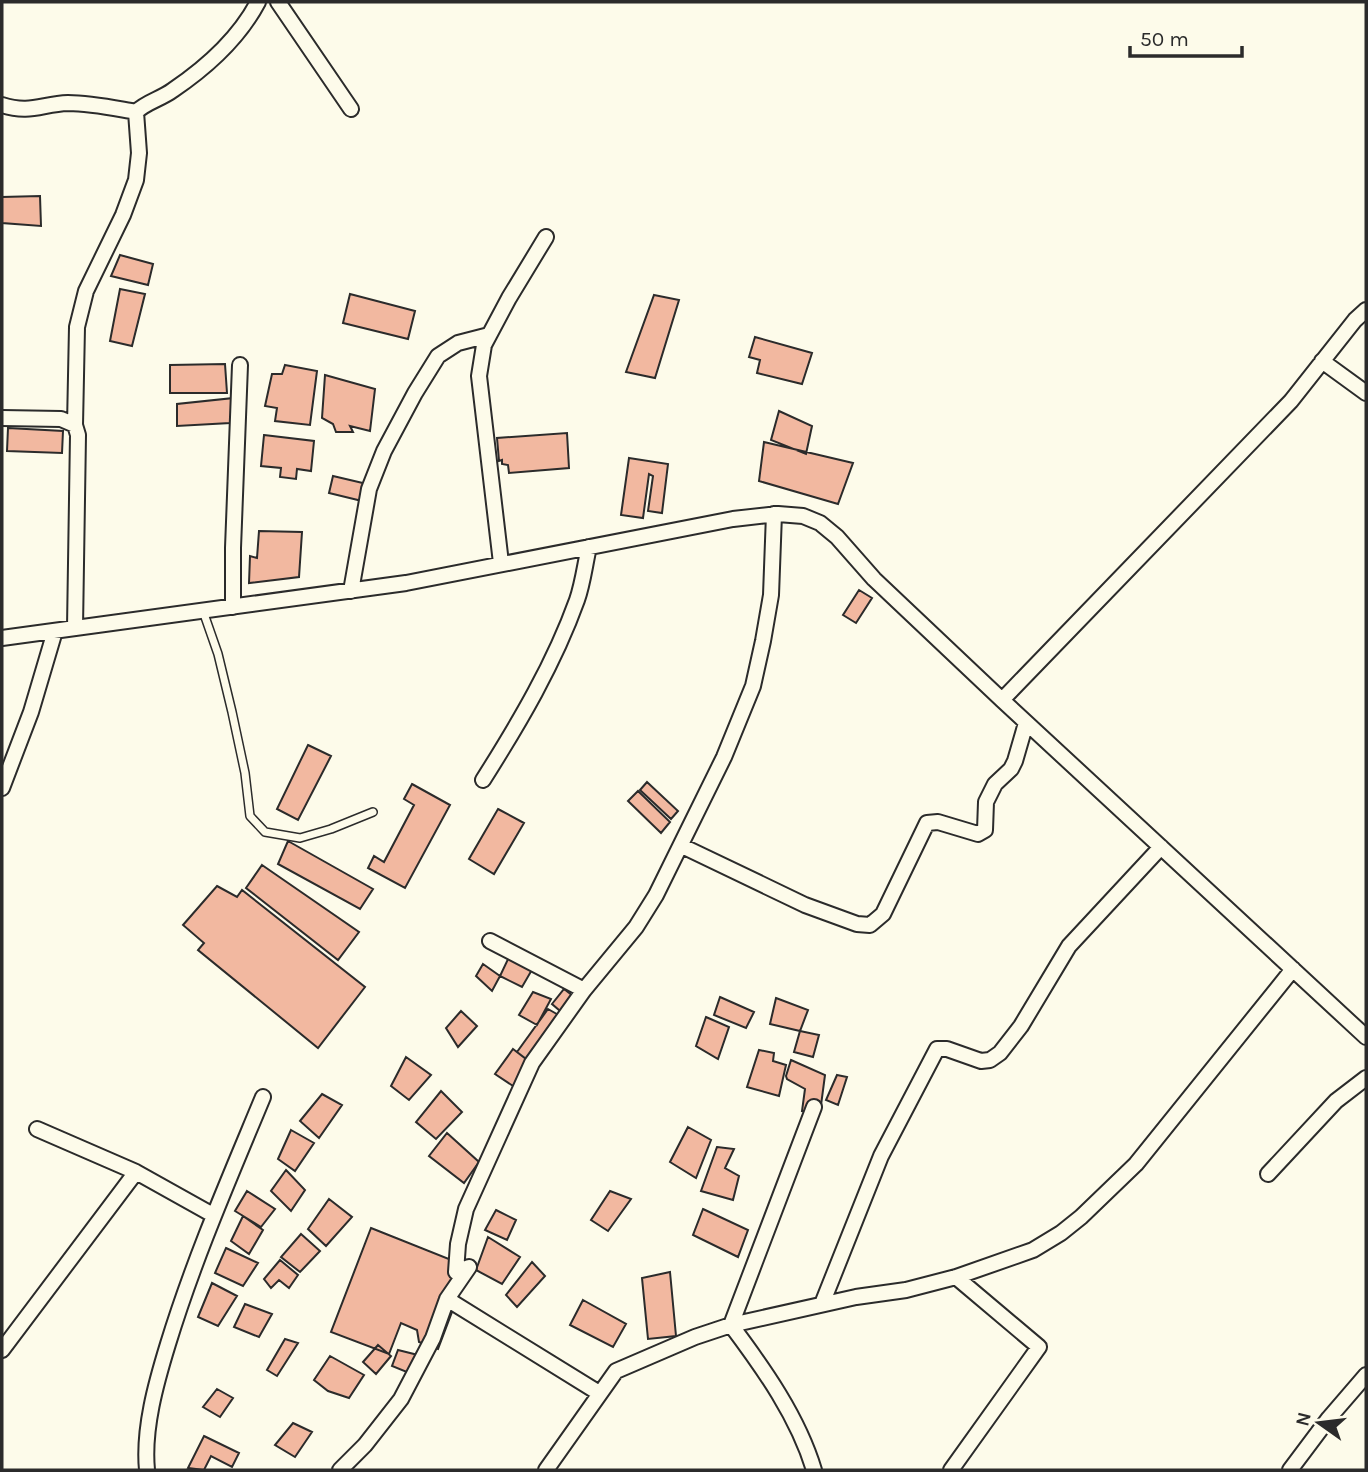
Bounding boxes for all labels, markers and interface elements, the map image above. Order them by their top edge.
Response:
scale bar [1130,14,1242,58]
text: 50 m [1140,27,1189,51]
north arrow [1284,1388,1354,1458]
text: N [1291,1410,1316,1428]

